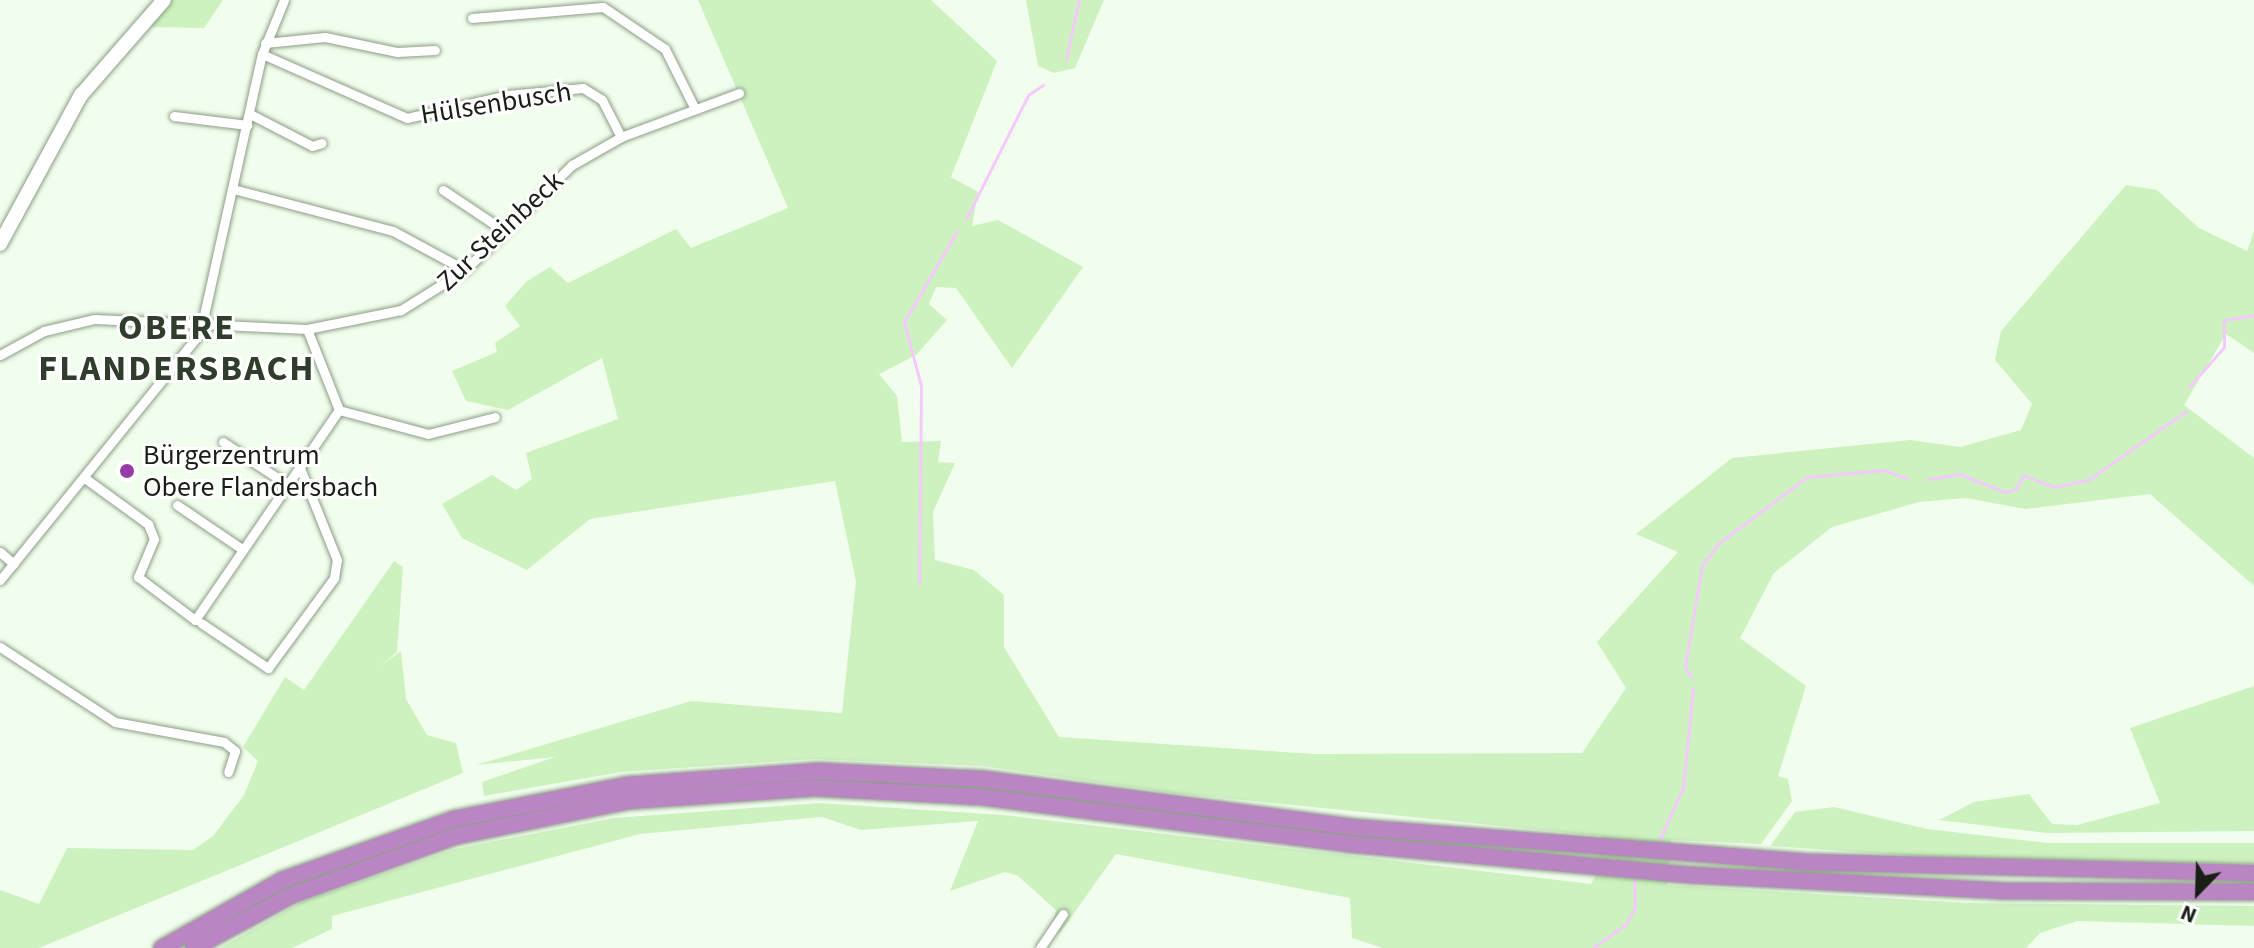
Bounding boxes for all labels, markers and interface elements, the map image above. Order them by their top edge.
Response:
street label: Hülsenbusch [418,75,574,131]
street label: Zur Steinbeck [430,164,570,298]
district label: OBERE FLANDERSBACH [38,305,316,390]
place label: Bürgerzentrum Obere Flandersbach [143,438,378,504]
marker: Bürgerzentrum Obere Flandersbach [118,462,136,480]
north arrow [2158,852,2238,932]
text: N [2176,897,2202,932]

